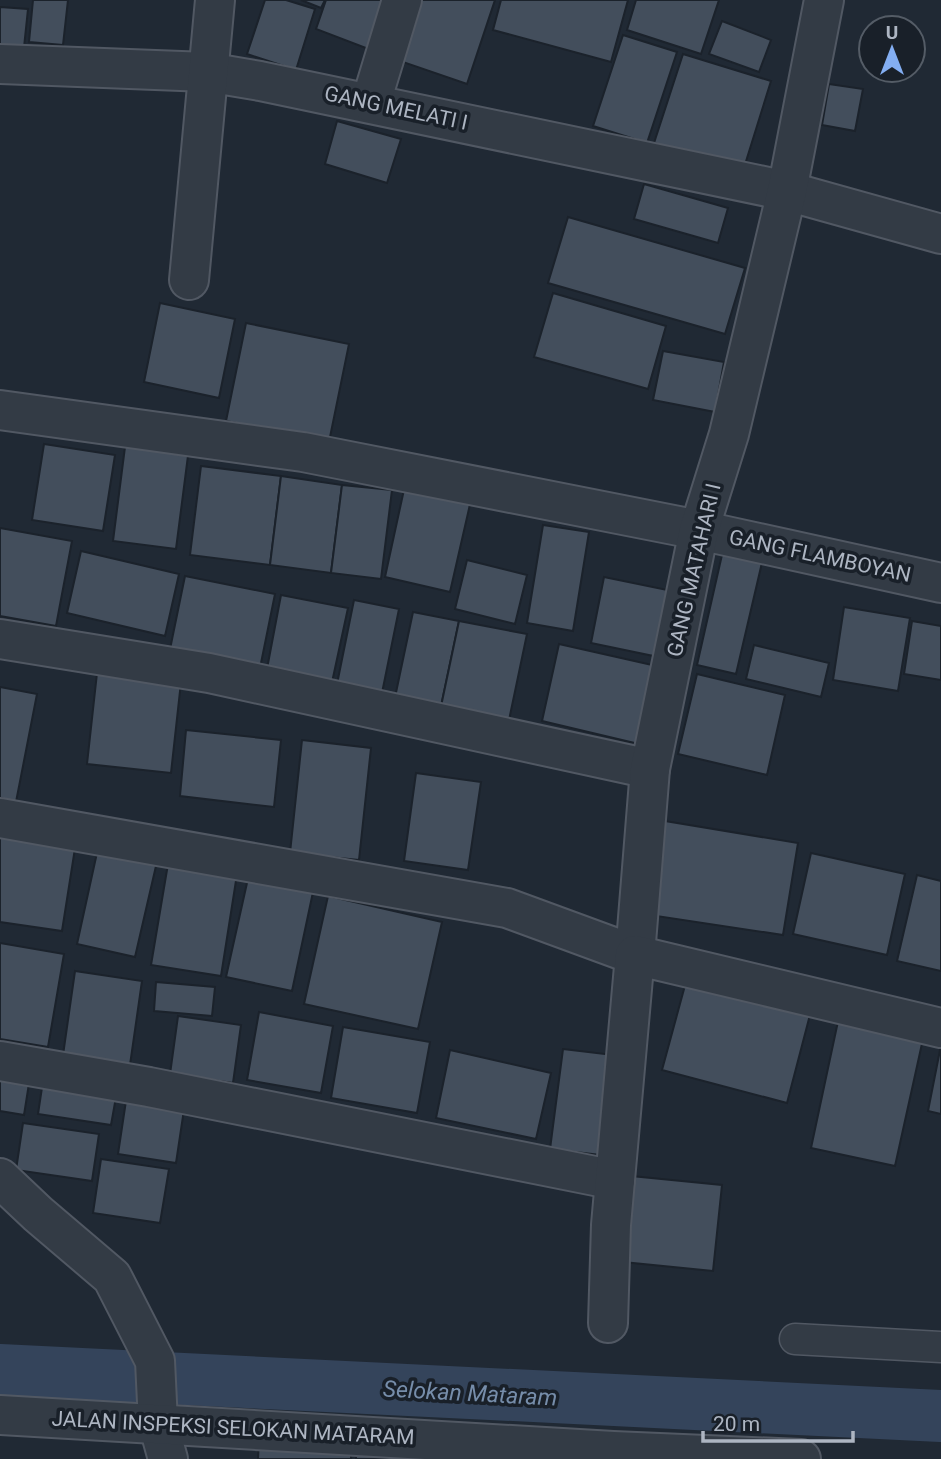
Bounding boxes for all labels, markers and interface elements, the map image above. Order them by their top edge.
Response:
north arrow [857,14,927,84]
text: U [886,21,898,44]
street label: GANG MELATI I [322,81,470,135]
street label: GANG MATAHARI I [662,481,726,659]
street label: GANG FLAMBOYAN [727,525,913,587]
water label: Selokan Mataram [382,1375,558,1412]
scale bar [703,1400,853,1444]
street label: JALAN INSPEKSI SELOKAN MATARAM [51,1407,415,1449]
text: 20 m [713,1412,760,1436]

